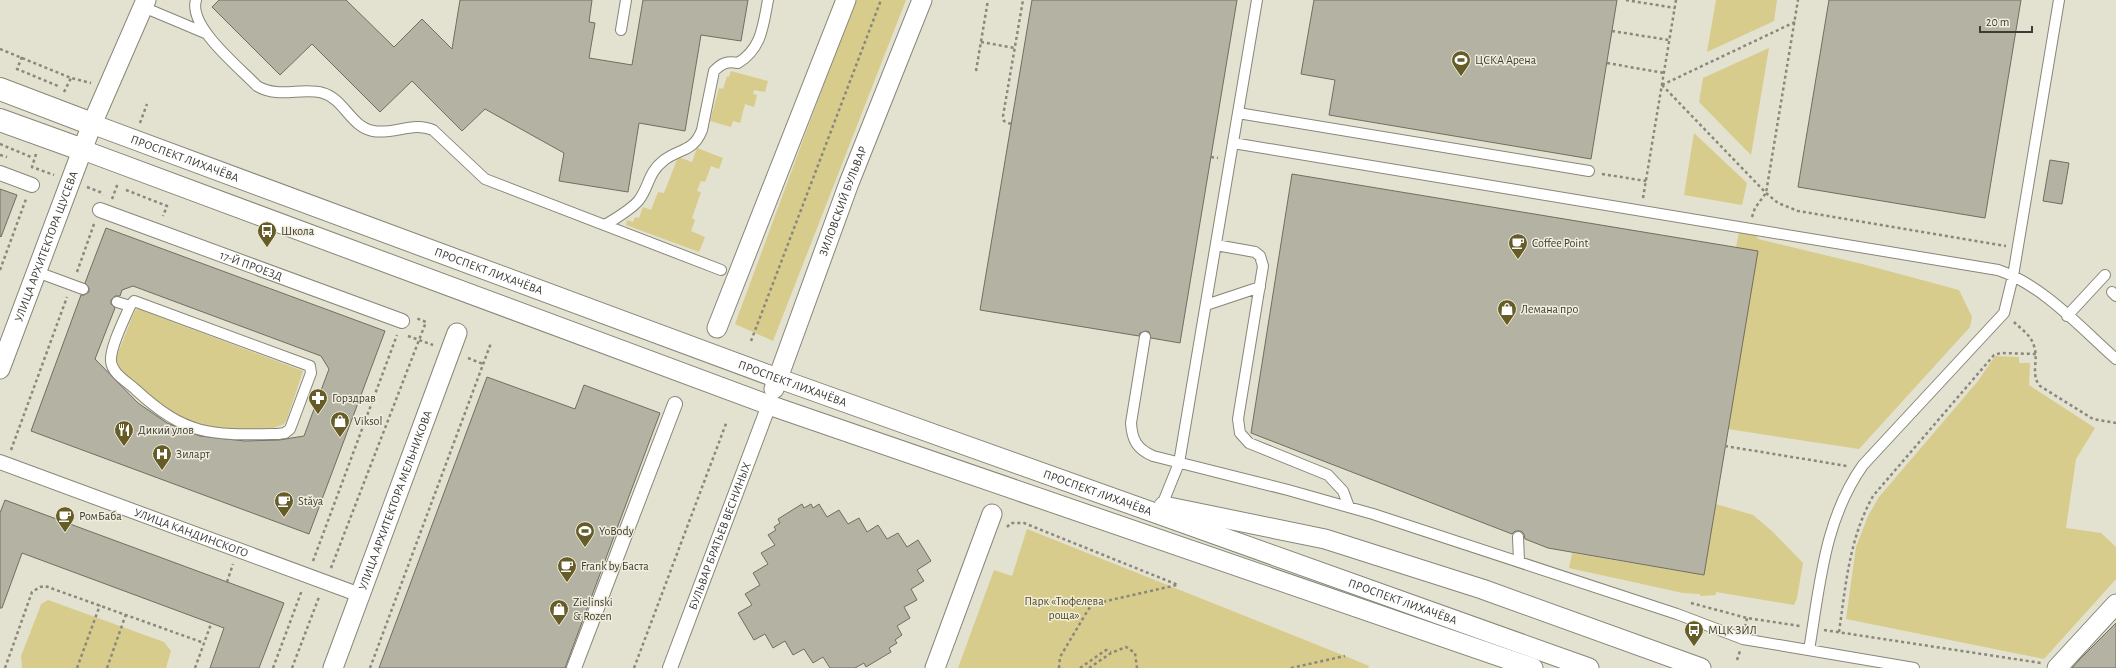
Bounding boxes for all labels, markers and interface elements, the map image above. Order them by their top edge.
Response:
scale bar [1980,8,2032,34]
text: 20 m [1986,16,2009,28]
sports icon: ЦСКА Арена [1450,49,1472,77]
place label: ЦСКА Арена [1475,54,1537,66]
street label: ПРОСПЕКТ ЛИХАЧЁВА [129,133,241,184]
street label: ЗИЛОВСКИЙ БУЛЬВАР [817,145,869,258]
street label: УЛИЦА АРХИТЕКТОРА ЩУСЕВА [12,169,80,323]
bus stop icon: Школа [256,220,278,248]
place label: Школа [281,225,315,237]
cafe icon: Coffee Point [1507,232,1529,260]
place label: Coffee Point [1532,237,1588,249]
street label: ПРОСПЕКТ ЛИХАЧЁВА [433,245,544,297]
street label: 17-Й ПРОЕЗД [218,249,284,283]
shop icon: Лемана про [1496,298,1518,326]
place label: Лемана про [1521,303,1578,315]
street label: ПРОСПЕКТ ЛИХАЧЁВА [737,358,849,408]
pharmacy icon: Горздрав [307,387,329,415]
place label: Горздрав [332,392,376,404]
street label: УЛИЦА АРХИТЕКТОРА МЕЛЬНИКОВА [356,409,434,592]
shop icon: Viksol [329,410,351,438]
place label: Viksol [354,415,382,427]
restaurant icon: Дикий улов [113,419,135,447]
place label: Дикий улов [138,424,194,437]
hospital icon: Зиларт [151,443,173,471]
place label: Зиларт [176,448,211,460]
street label: БУЛЬВАР БРАТЬЕВ ВЕСНИНЫХ [686,461,753,612]
street label: ПРОСПЕКТ ЛИХАЧЁВА [1042,468,1154,517]
cafe icon: Stăya [273,490,295,518]
place label: Stăya [298,495,324,508]
cafe icon: РомБаба [54,505,76,533]
street label: УЛИЦА КАНДИНСКОГО [133,506,250,559]
place label: РомБаба [79,510,122,522]
sports icon: YoBody [574,520,596,548]
place label: YoBody [599,525,634,538]
cafe icon: Frank by Баста [556,555,578,583]
place label: Frank by Баста [581,560,649,573]
street label: ПРОСПЕКТ ЛИХАЧЁВА [1347,577,1459,626]
park label: Парк «Тюфелева роща» [1024,595,1104,621]
place label: Zielinski & Rozen [573,596,613,622]
shop icon: Zielinski & Rozen [548,598,570,626]
bus stop icon: МЦК ЗИЛ [1683,619,1705,647]
place label: МЦК ЗИЛ [1708,624,1757,636]

